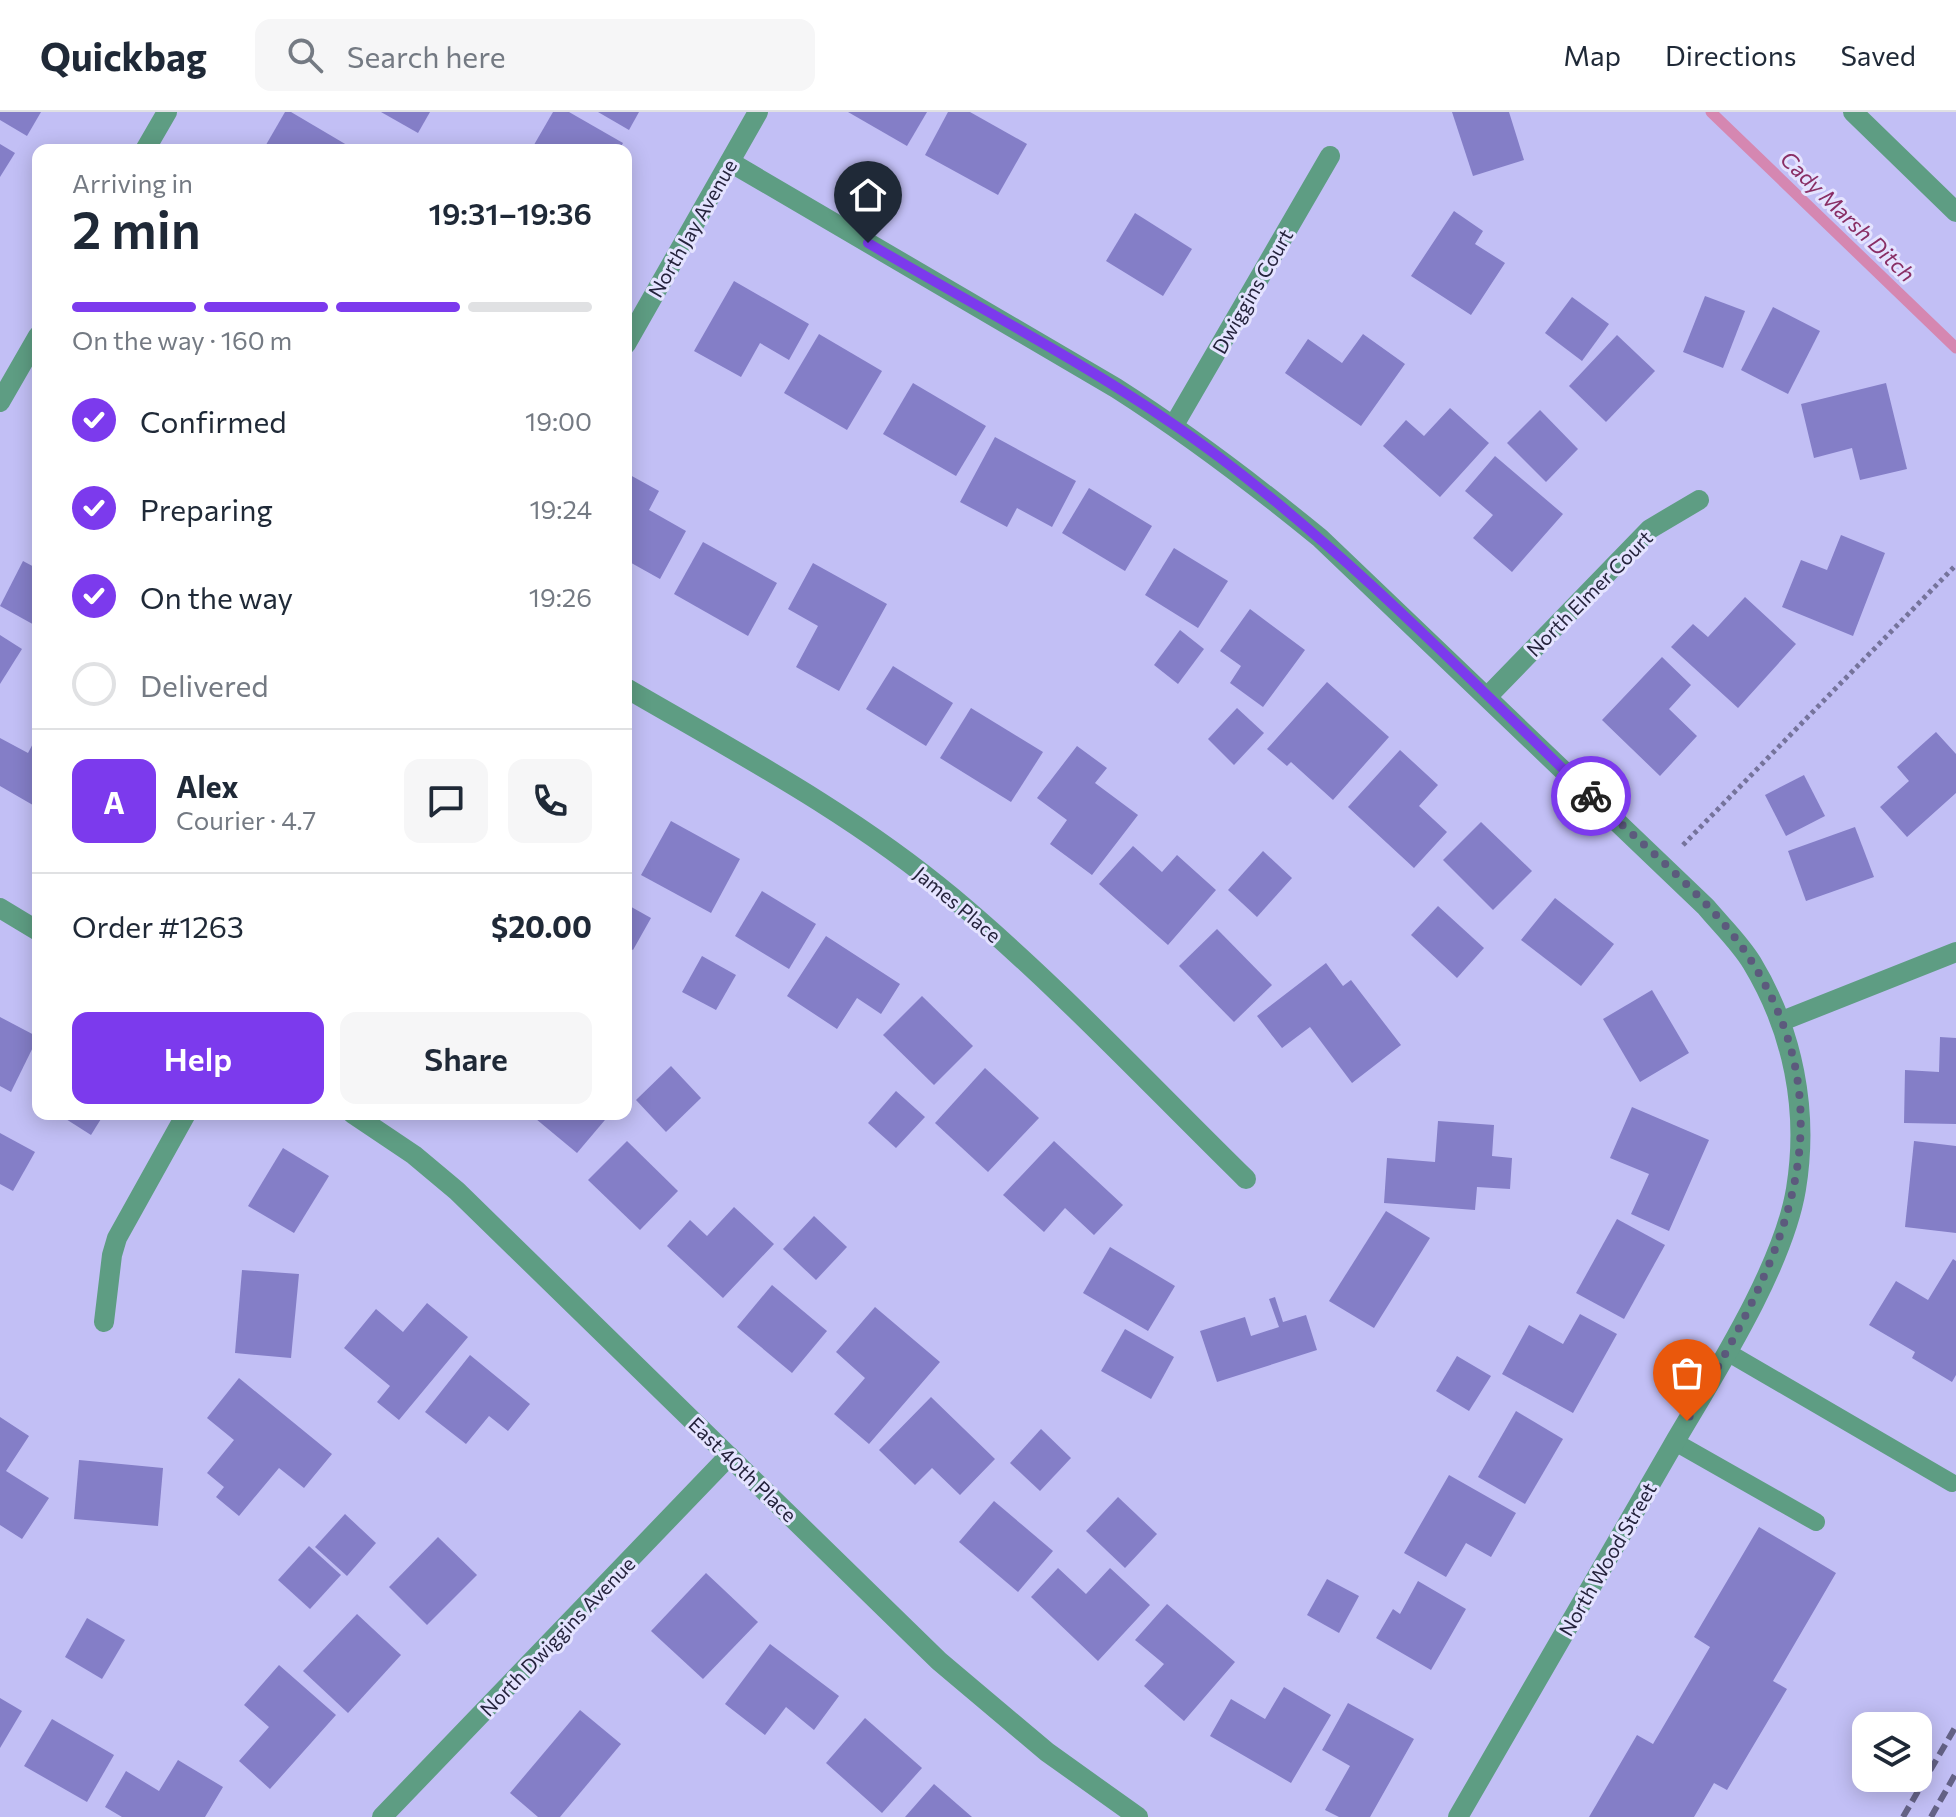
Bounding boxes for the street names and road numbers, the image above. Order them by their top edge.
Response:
street label: North Jay Avenue [643,155,741,301]
street label: Dwiggins Court [1207,224,1297,358]
street label: North Elmer Court [1521,525,1657,661]
street label: James Place [910,861,1006,947]
street label: East 40th Place [684,1412,802,1526]
street label: North Wood Street [1553,1478,1661,1640]
street label: North Dwiggins Avenue [475,1551,639,1721]

